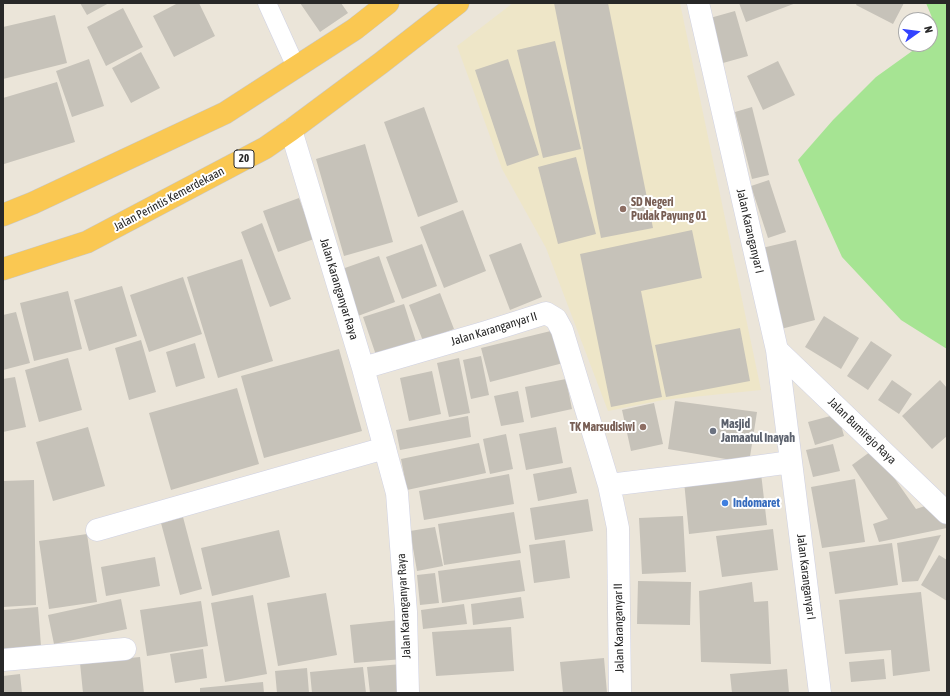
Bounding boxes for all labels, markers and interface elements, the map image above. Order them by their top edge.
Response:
north arrow [898,12,938,52]
text: N [922,25,935,34]
road number: 20 [234,150,254,168]
street label: Jalan Perintis Kemerdekaan [111,164,227,234]
street label: Jalan Karanganyar I [733,187,767,275]
place label: SD Negeri Pudak Payung 01 [631,195,707,223]
marker: SD Negeri Pudak Payung 01 [618,204,628,214]
street label: Jalan Karanganyar Raya [317,236,361,342]
street label: Jalan Karanganyar II [449,309,539,349]
street label: Jalan Bumirejo Raya [825,395,899,467]
place label: Masjid Jamaatul Inayah [721,417,795,445]
place label: TK Marsudisiwi [570,420,635,434]
marker: TK Marsudisiwi [638,422,648,432]
marker: Masjid Jamaatul Inayah [708,426,718,436]
place label: Indomaret [733,496,780,510]
marker: Indomaret [720,498,730,508]
street label: Jalan Karanganyar I [794,533,818,621]
street label: Jalan Karanganyar Raya [394,553,414,659]
street label: Jalan Karanganyar II [611,583,627,673]

